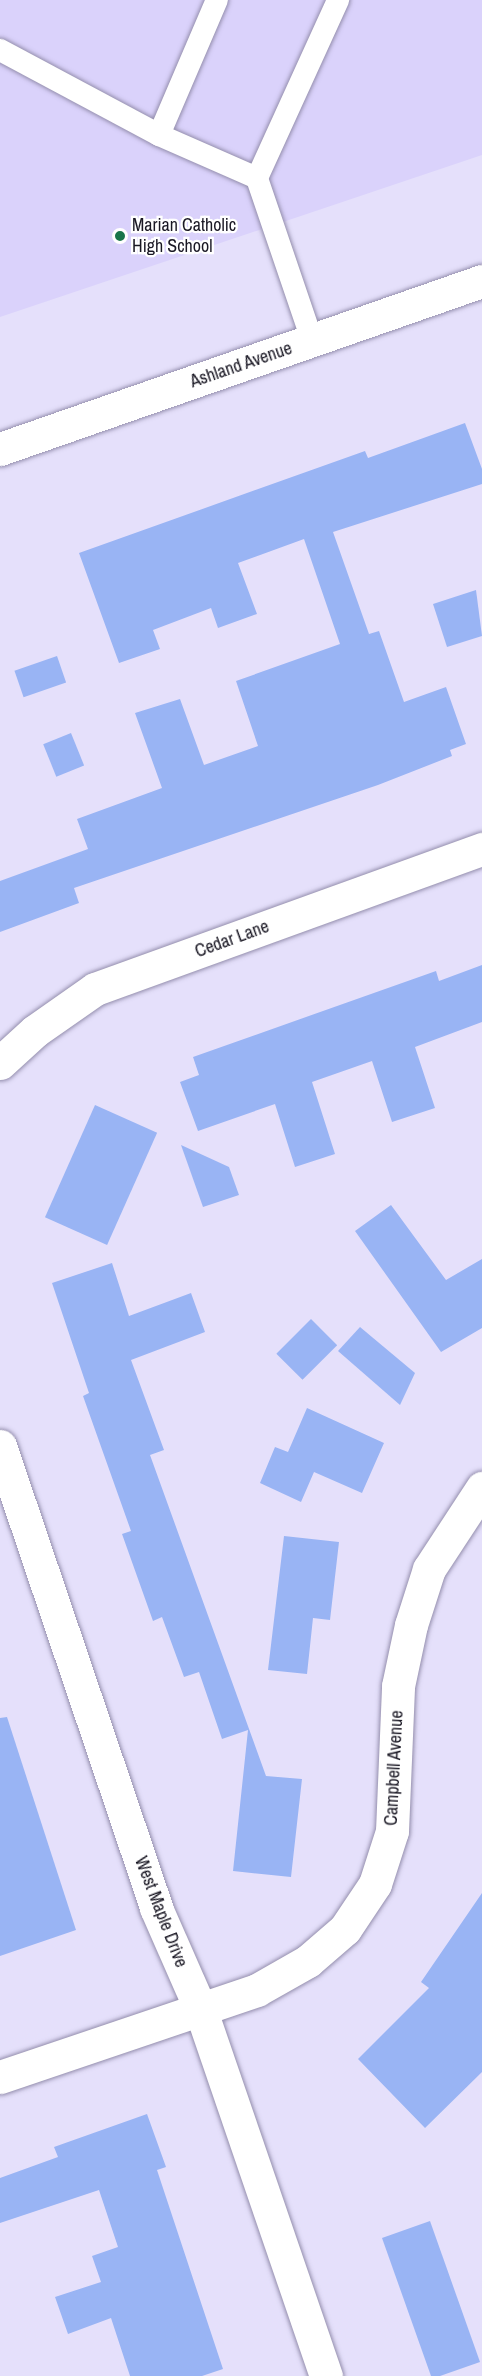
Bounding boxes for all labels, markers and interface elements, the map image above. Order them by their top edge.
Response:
place label: Marian Catholic High School [132,215,236,258]
marker: Marian Catholic High School [113,229,127,243]
street label: Ashland Avenue [187,337,295,393]
street label: Cedar Lane [192,916,272,962]
street label: Campbell Avenue [380,1709,408,1827]
street label: West Maple Drive [130,1853,192,1971]

